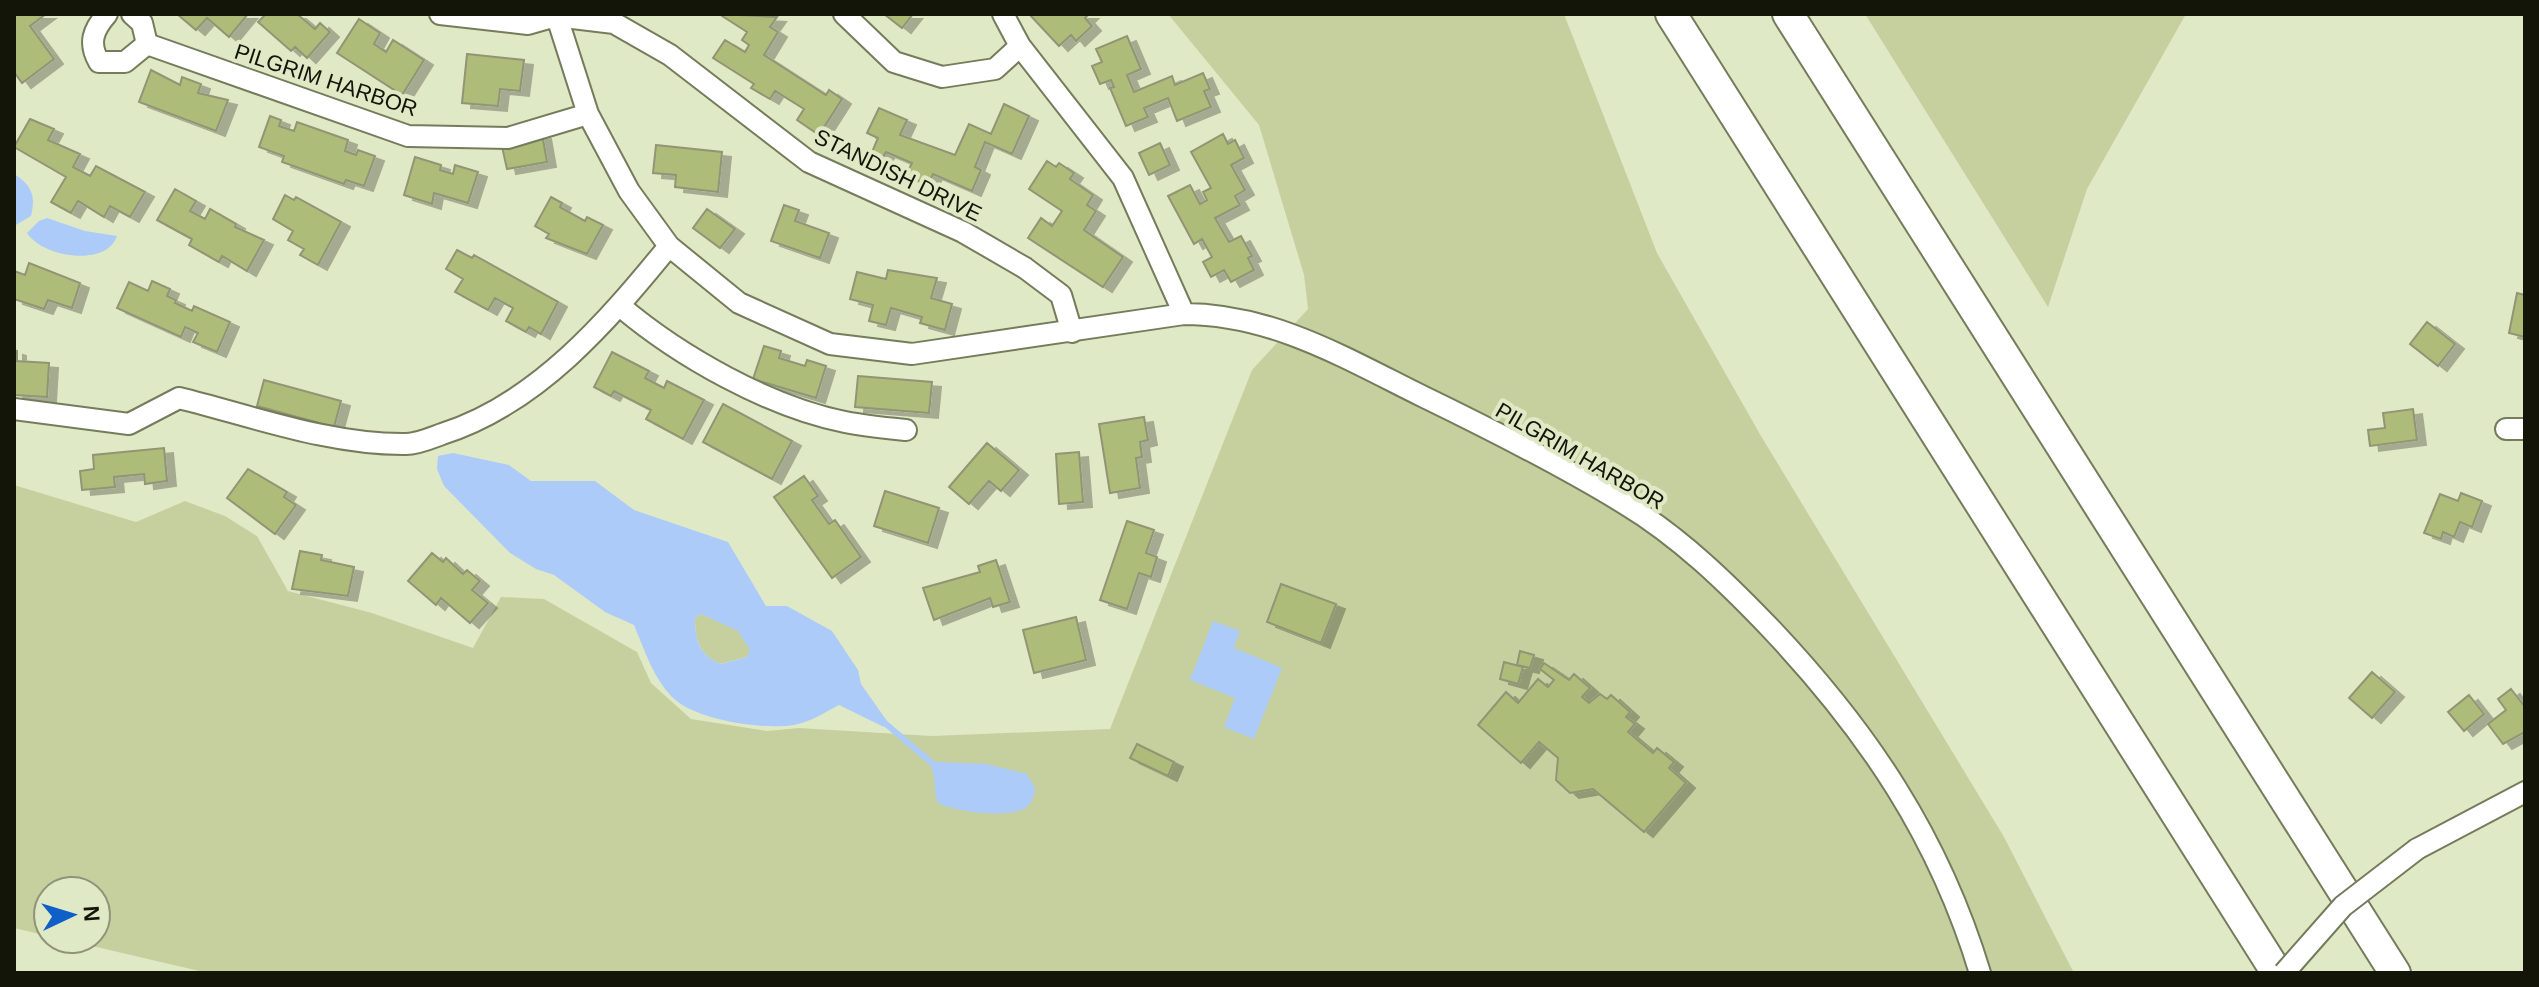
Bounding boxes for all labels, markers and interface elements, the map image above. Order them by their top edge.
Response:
street label: PILGRIM HARBOR [231,39,421,121]
street label: STANDISH DRIVE [810,124,986,226]
street label: PILGRIM HARBOR [1491,397,1669,515]
north arrow [32,875,112,955]
text: N [78,905,104,922]

